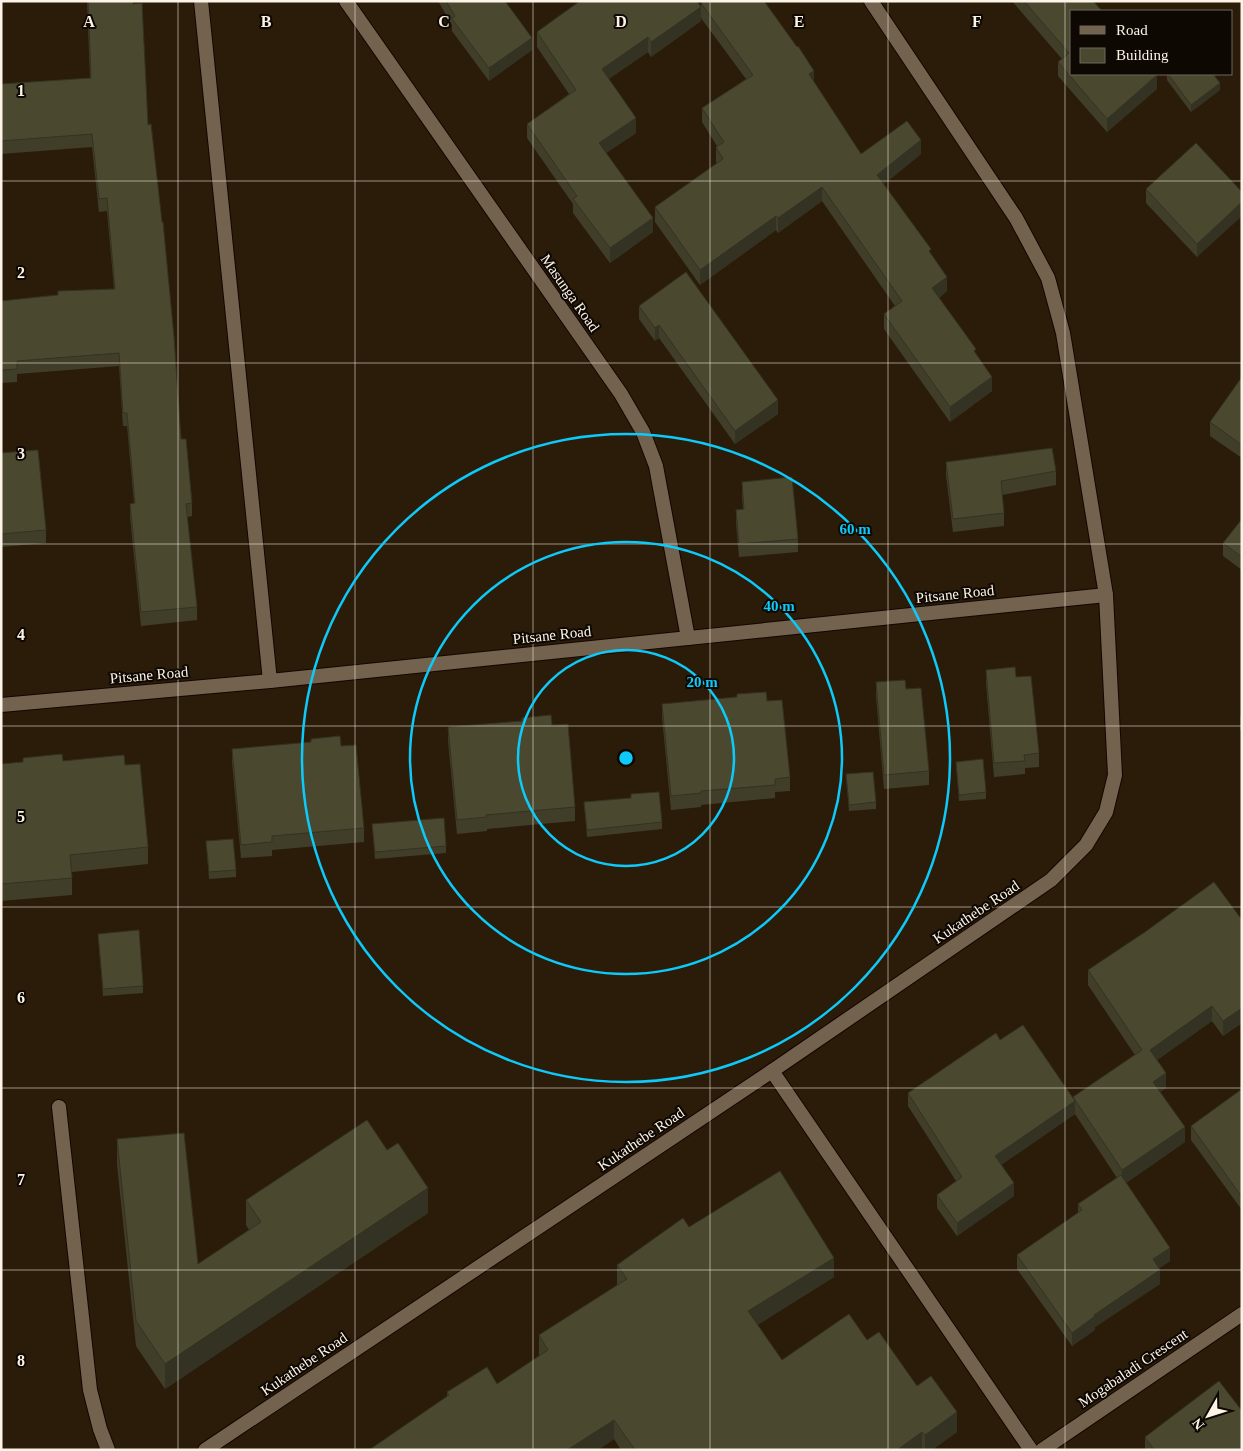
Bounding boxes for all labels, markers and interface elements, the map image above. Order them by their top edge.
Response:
legend [1070,10,1233,75]
text: A [83,13,95,30]
text: B [261,13,272,30]
text: C [438,13,450,30]
text: D [615,13,627,30]
text: E [794,13,804,30]
text: F [972,13,982,30]
text: Road [1116,22,1148,38]
text: Building [1116,47,1169,63]
text: 1 [17,82,25,99]
street label: Masunga Road [538,251,603,335]
text: 2 [17,264,25,281]
text: 3 [17,445,25,462]
text: 60 m [839,521,871,537]
street label: Pitsane Road [915,582,995,606]
text: 40 m [763,598,795,614]
street label: Pitsane Road [512,623,592,647]
text: 4 [17,626,25,643]
street label: Pitsane Road [109,664,189,686]
text: 20 m [686,674,718,690]
centre of rings [617,749,635,767]
text: 5 [17,808,25,825]
street label: Kukathebe Road [930,877,1022,947]
text: 6 [17,989,25,1006]
street label: Kukathebe Road [595,1104,687,1174]
text: 7 [17,1171,25,1188]
street label: Mogabaladi Crescent [1076,1325,1191,1410]
street label: Kukathebe Road [258,1329,350,1399]
text: 8 [17,1352,25,1369]
north arrow [1183,1391,1233,1441]
text: N [1189,1415,1207,1433]

